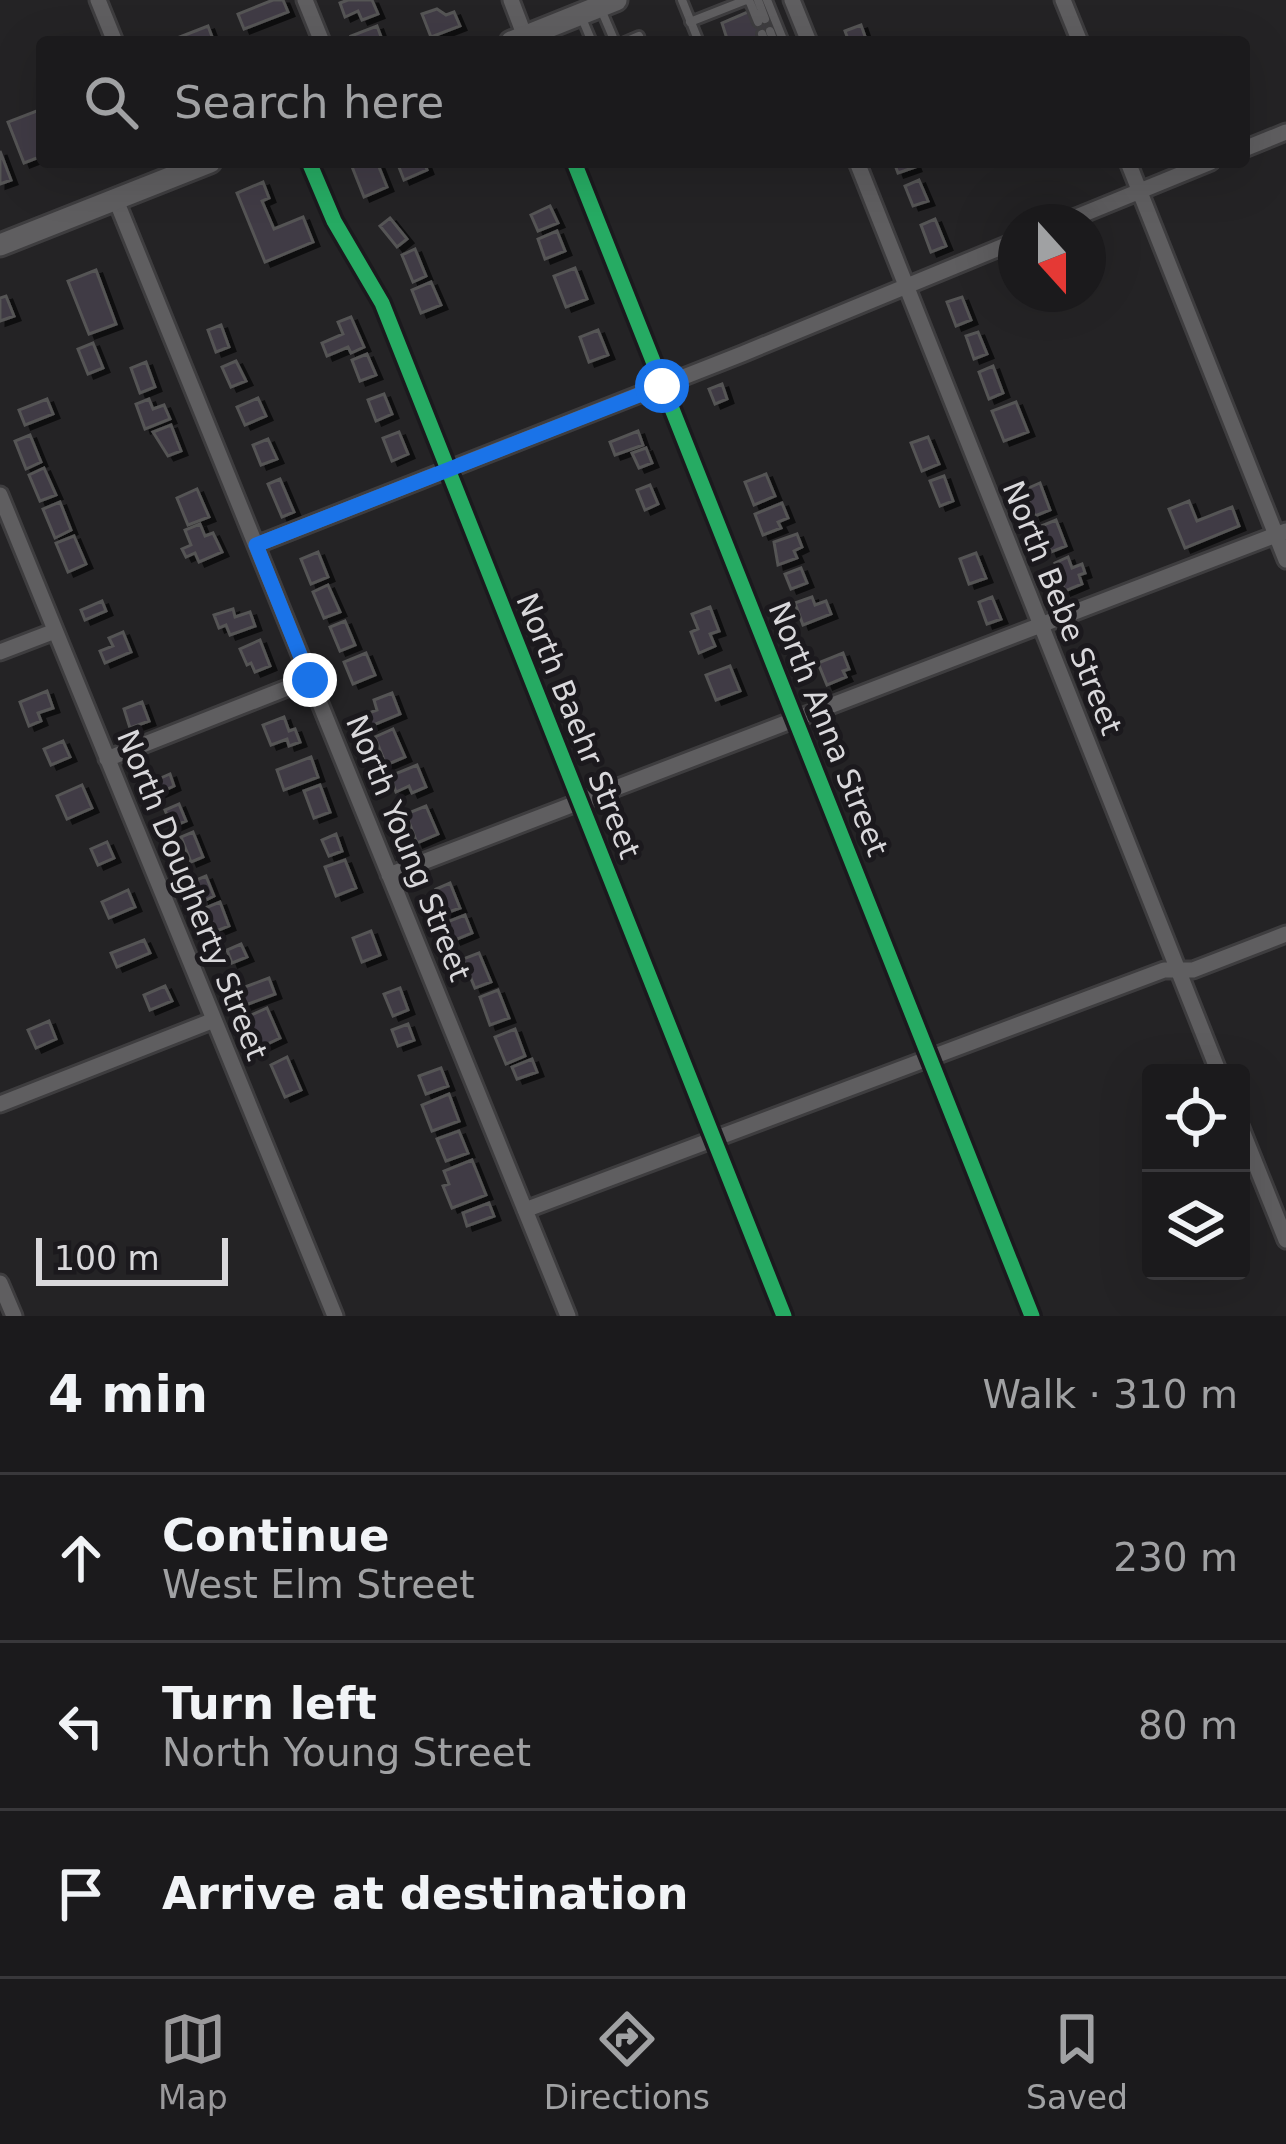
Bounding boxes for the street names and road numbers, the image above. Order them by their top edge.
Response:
street label: North Bebe Street [996,476,1129,740]
street label: North Baehr Street [509,588,648,864]
street label: North Anna Street [761,597,896,861]
street label: North Young Street [339,710,478,986]
street label: North Dougherty Street [110,725,275,1065]

